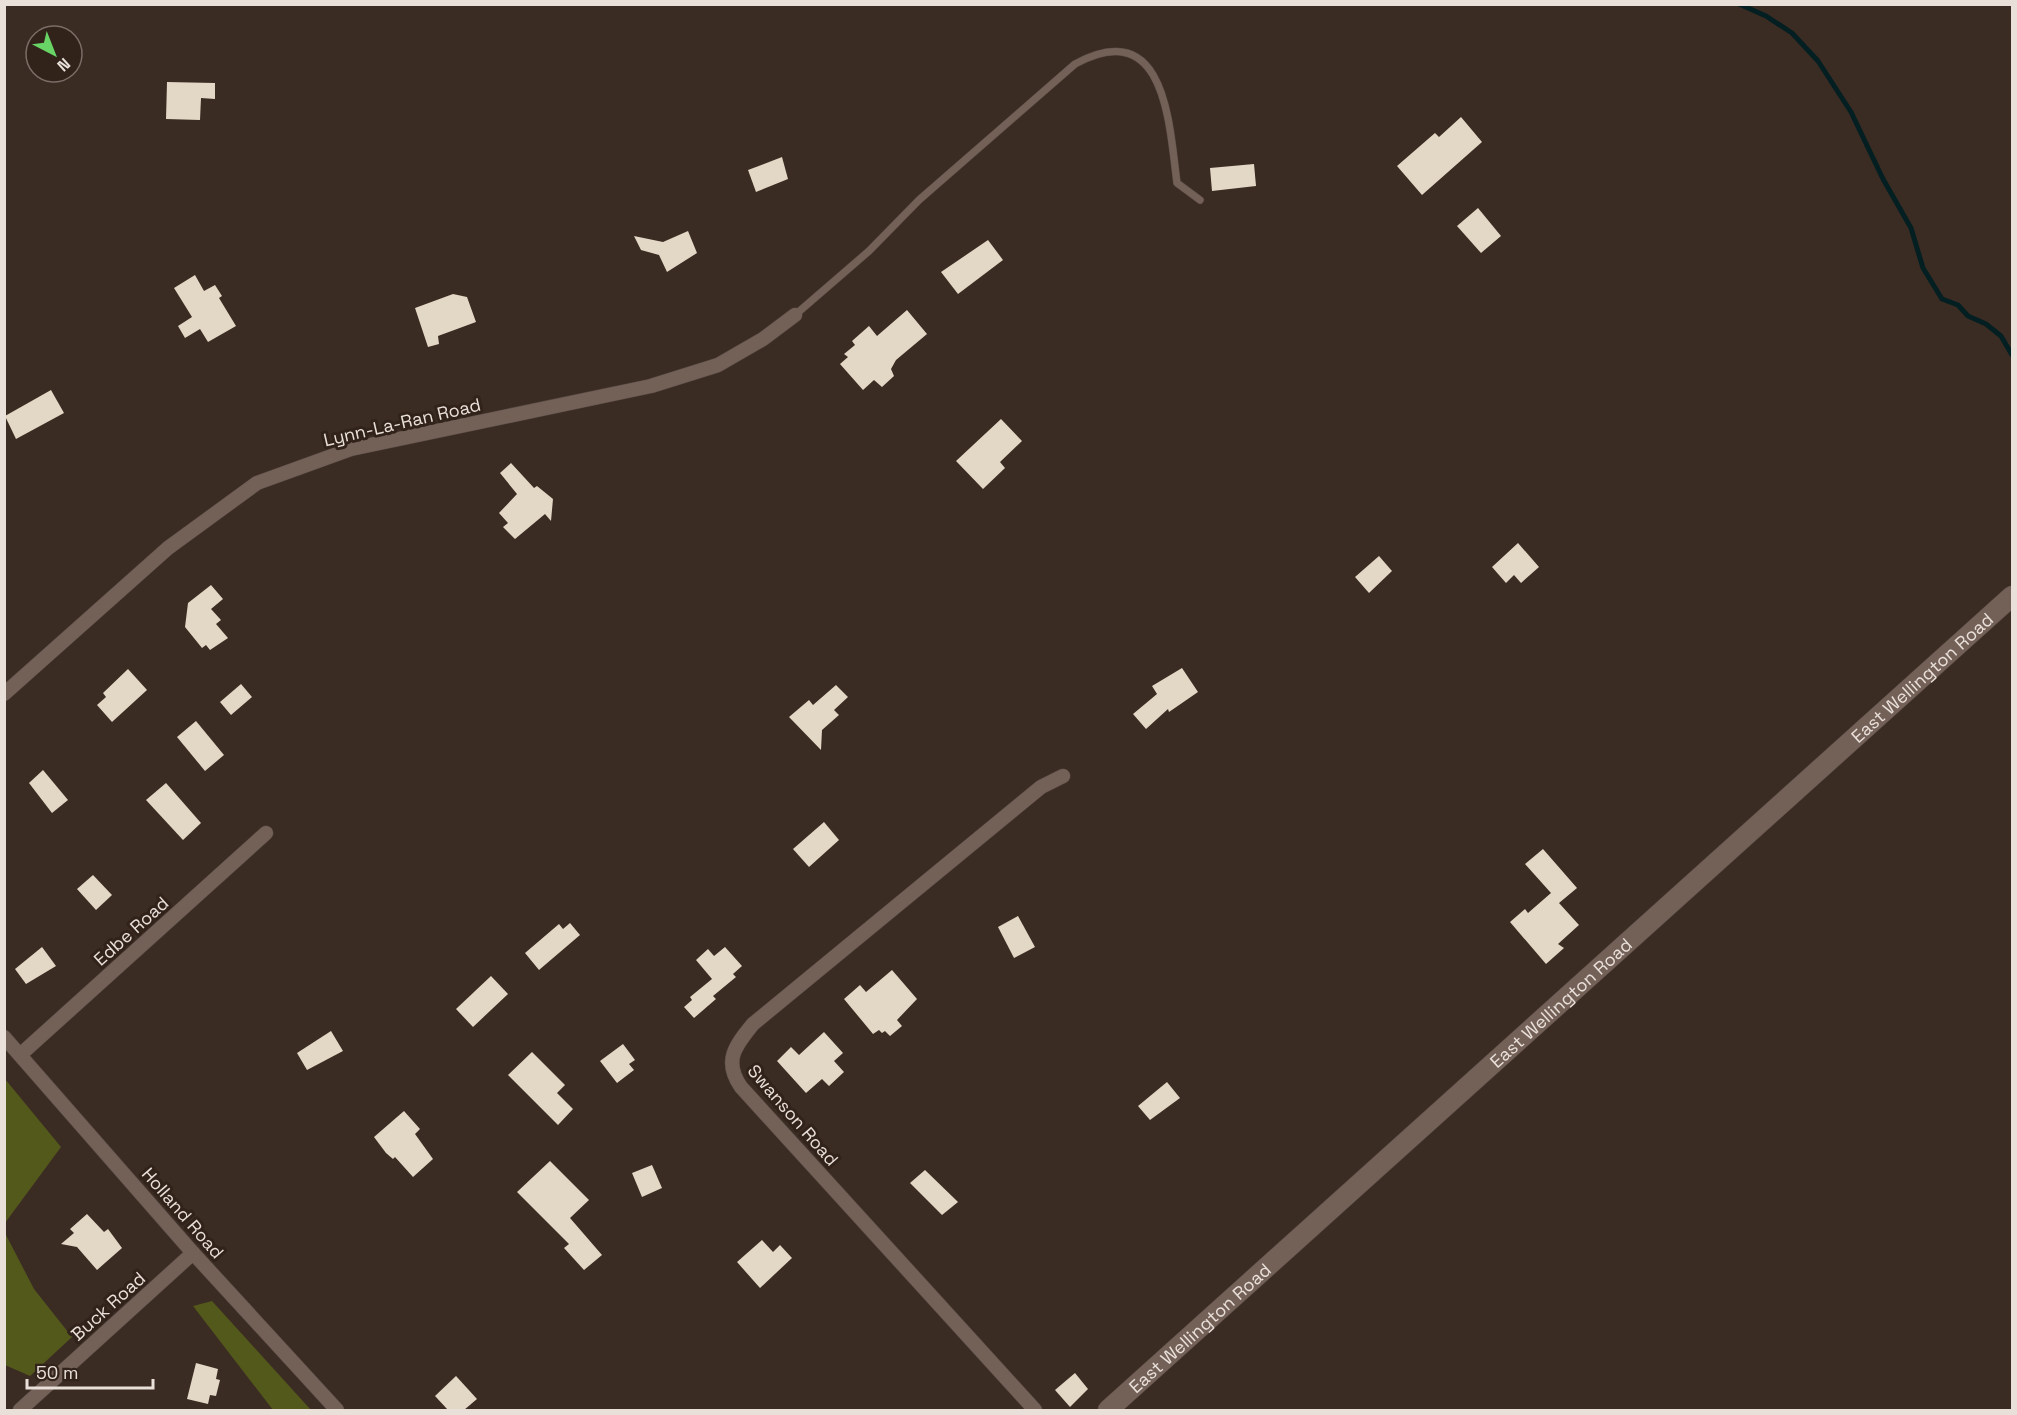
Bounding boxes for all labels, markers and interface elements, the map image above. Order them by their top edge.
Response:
north arrow [24,24,84,84]
text: N [53,53,75,76]
street label: Lynn-La-Ran Road [321,393,483,451]
street label: East Wellington Road [1846,607,1998,747]
street label: Edbe Road [89,891,173,971]
street label: East Wellington Road [1485,933,1636,1072]
street label: Swanson Road [743,1059,843,1171]
street label: Holland Road [137,1163,229,1263]
street label: East Wellington Road [1124,1258,1275,1398]
street label: Buck Road [66,1267,150,1345]
scale bar [27,1352,153,1390]
text: 50 m [36,1361,78,1384]

